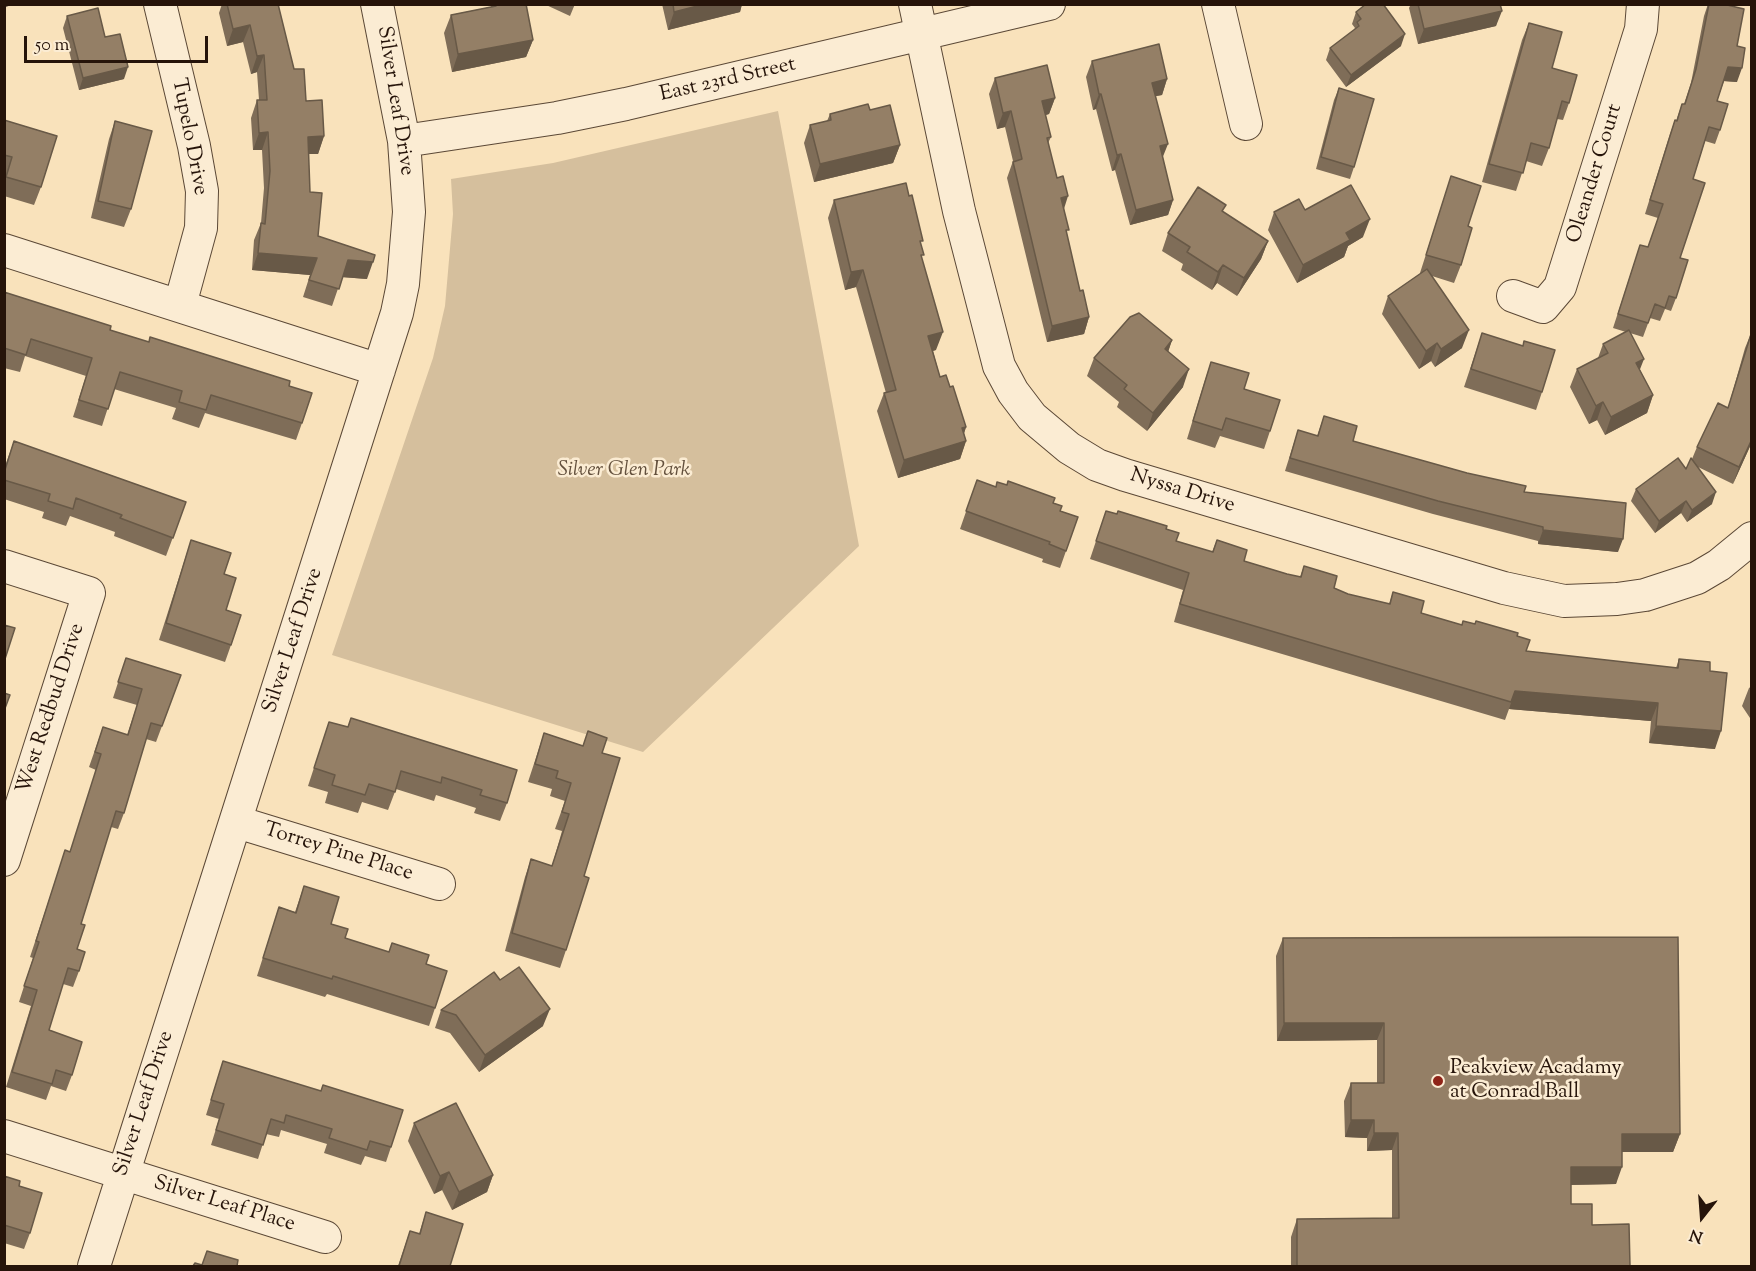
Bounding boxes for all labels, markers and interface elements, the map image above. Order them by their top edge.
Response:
scale bar [27,24,212,62]
street label: Silver Leaf Drive [370,24,418,178]
text: 50 m [35,33,69,59]
street label: East 23rd Street [658,53,798,109]
street label: Tupelo Drive [164,76,212,198]
street label: Oleander Court [1563,101,1629,247]
park label: Silver Glen Park [558,458,690,484]
street label: Nyssa Drive [1127,464,1237,520]
street label: Silver Leaf Drive [259,565,329,717]
street label: West Redbud Drive [13,621,91,797]
street label: Torrey Pine Place [260,818,416,888]
street label: Silver Leaf Drive [110,1028,180,1180]
place label: Peakview Acadamy at Conrad Ball [1450,1056,1622,1106]
marker: Peakview Acadamy at Conrad Ball [1431,1074,1445,1088]
street label: Silver Leaf Place [150,1171,298,1239]
north arrow [1672,1187,1732,1247]
text: N [1687,1222,1706,1248]

